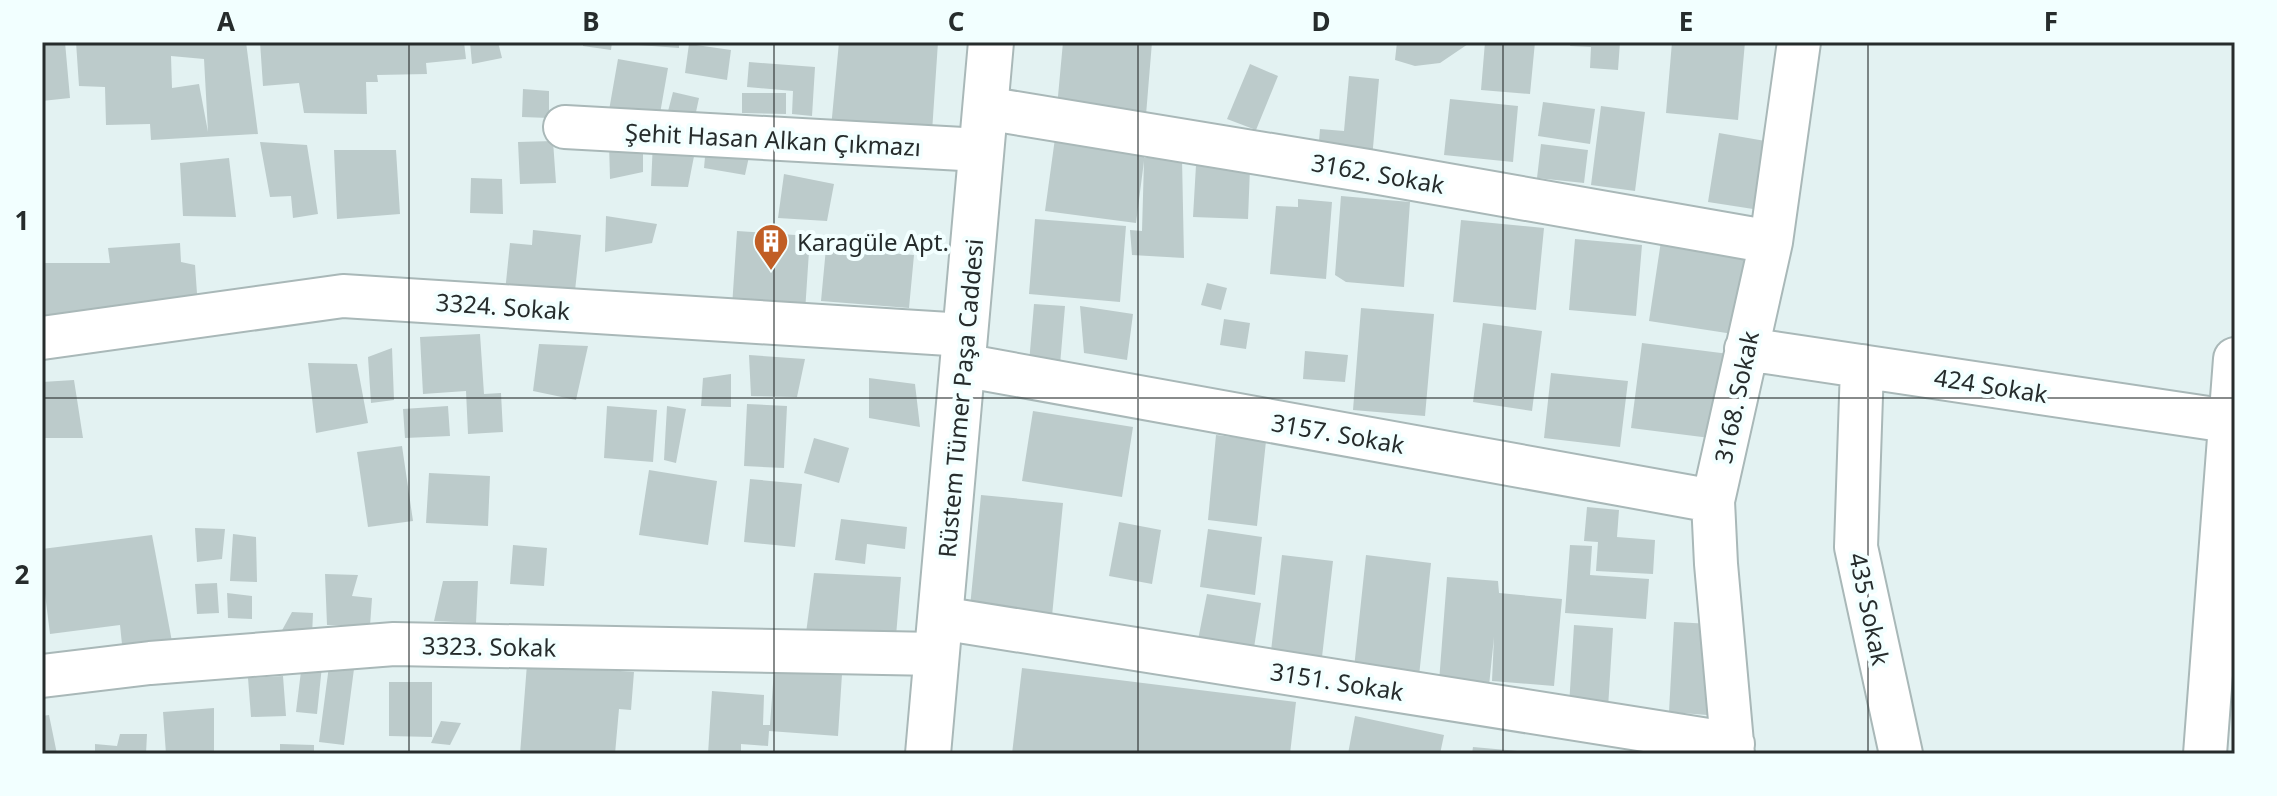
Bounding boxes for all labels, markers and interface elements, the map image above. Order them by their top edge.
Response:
text: A [217,3,235,39]
text: B [582,3,600,39]
text: C [948,3,964,39]
text: D [1311,3,1331,39]
text: E [1679,3,1693,39]
text: F [2044,3,2058,39]
street label: Şehit Hasan Alkan Çıkmazı [624,115,922,163]
street label: 3162. Sokak [1309,145,1447,201]
text: 1 [15,202,29,238]
building icon: Karagüle Apt. [752,222,790,272]
place label: Karagüle Apt. [797,225,949,258]
street label: Rüstem Tümer Paşa Caddesi [930,237,990,559]
street label: 3324. Sokak [435,285,571,327]
street label: 3168. Sokak [1706,328,1766,466]
street label: 424 Sokak [1932,360,2050,410]
street label: 3157. Sokak [1269,405,1407,461]
street label: 435 Sokak [1842,550,1898,668]
text: 2 [15,556,30,592]
street label: 3323. Sokak [422,628,557,664]
street label: 3151. Sokak [1268,654,1406,708]

